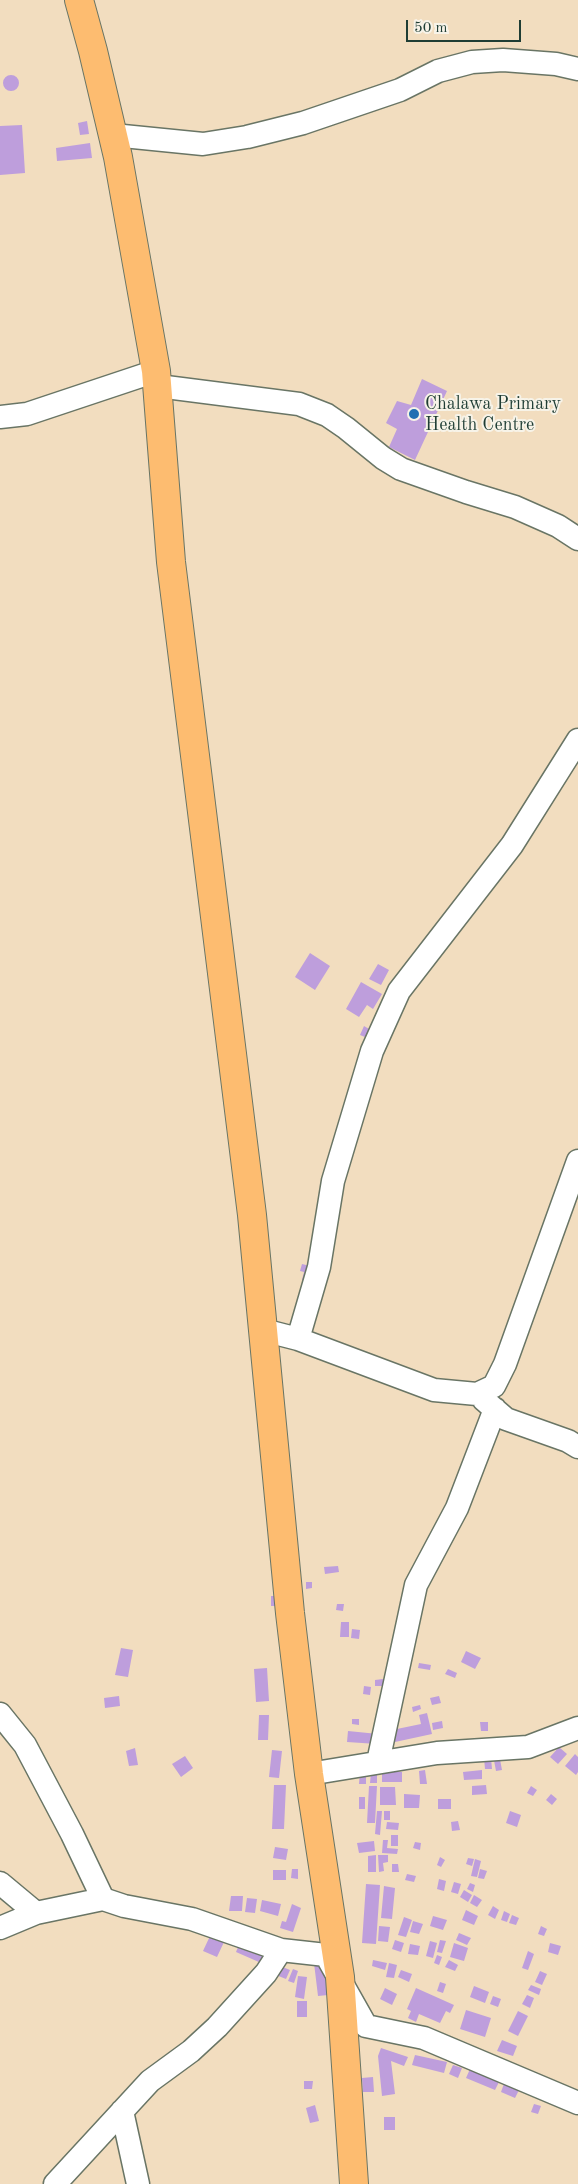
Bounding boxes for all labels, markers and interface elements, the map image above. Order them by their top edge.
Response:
scale bar [408,10,523,42]
text: 50 m [414,21,448,36]
place label: Chalawa Primary Health Centre [425,393,561,436]
marker: Chalawa Primary Health Centre [407,407,421,421]

